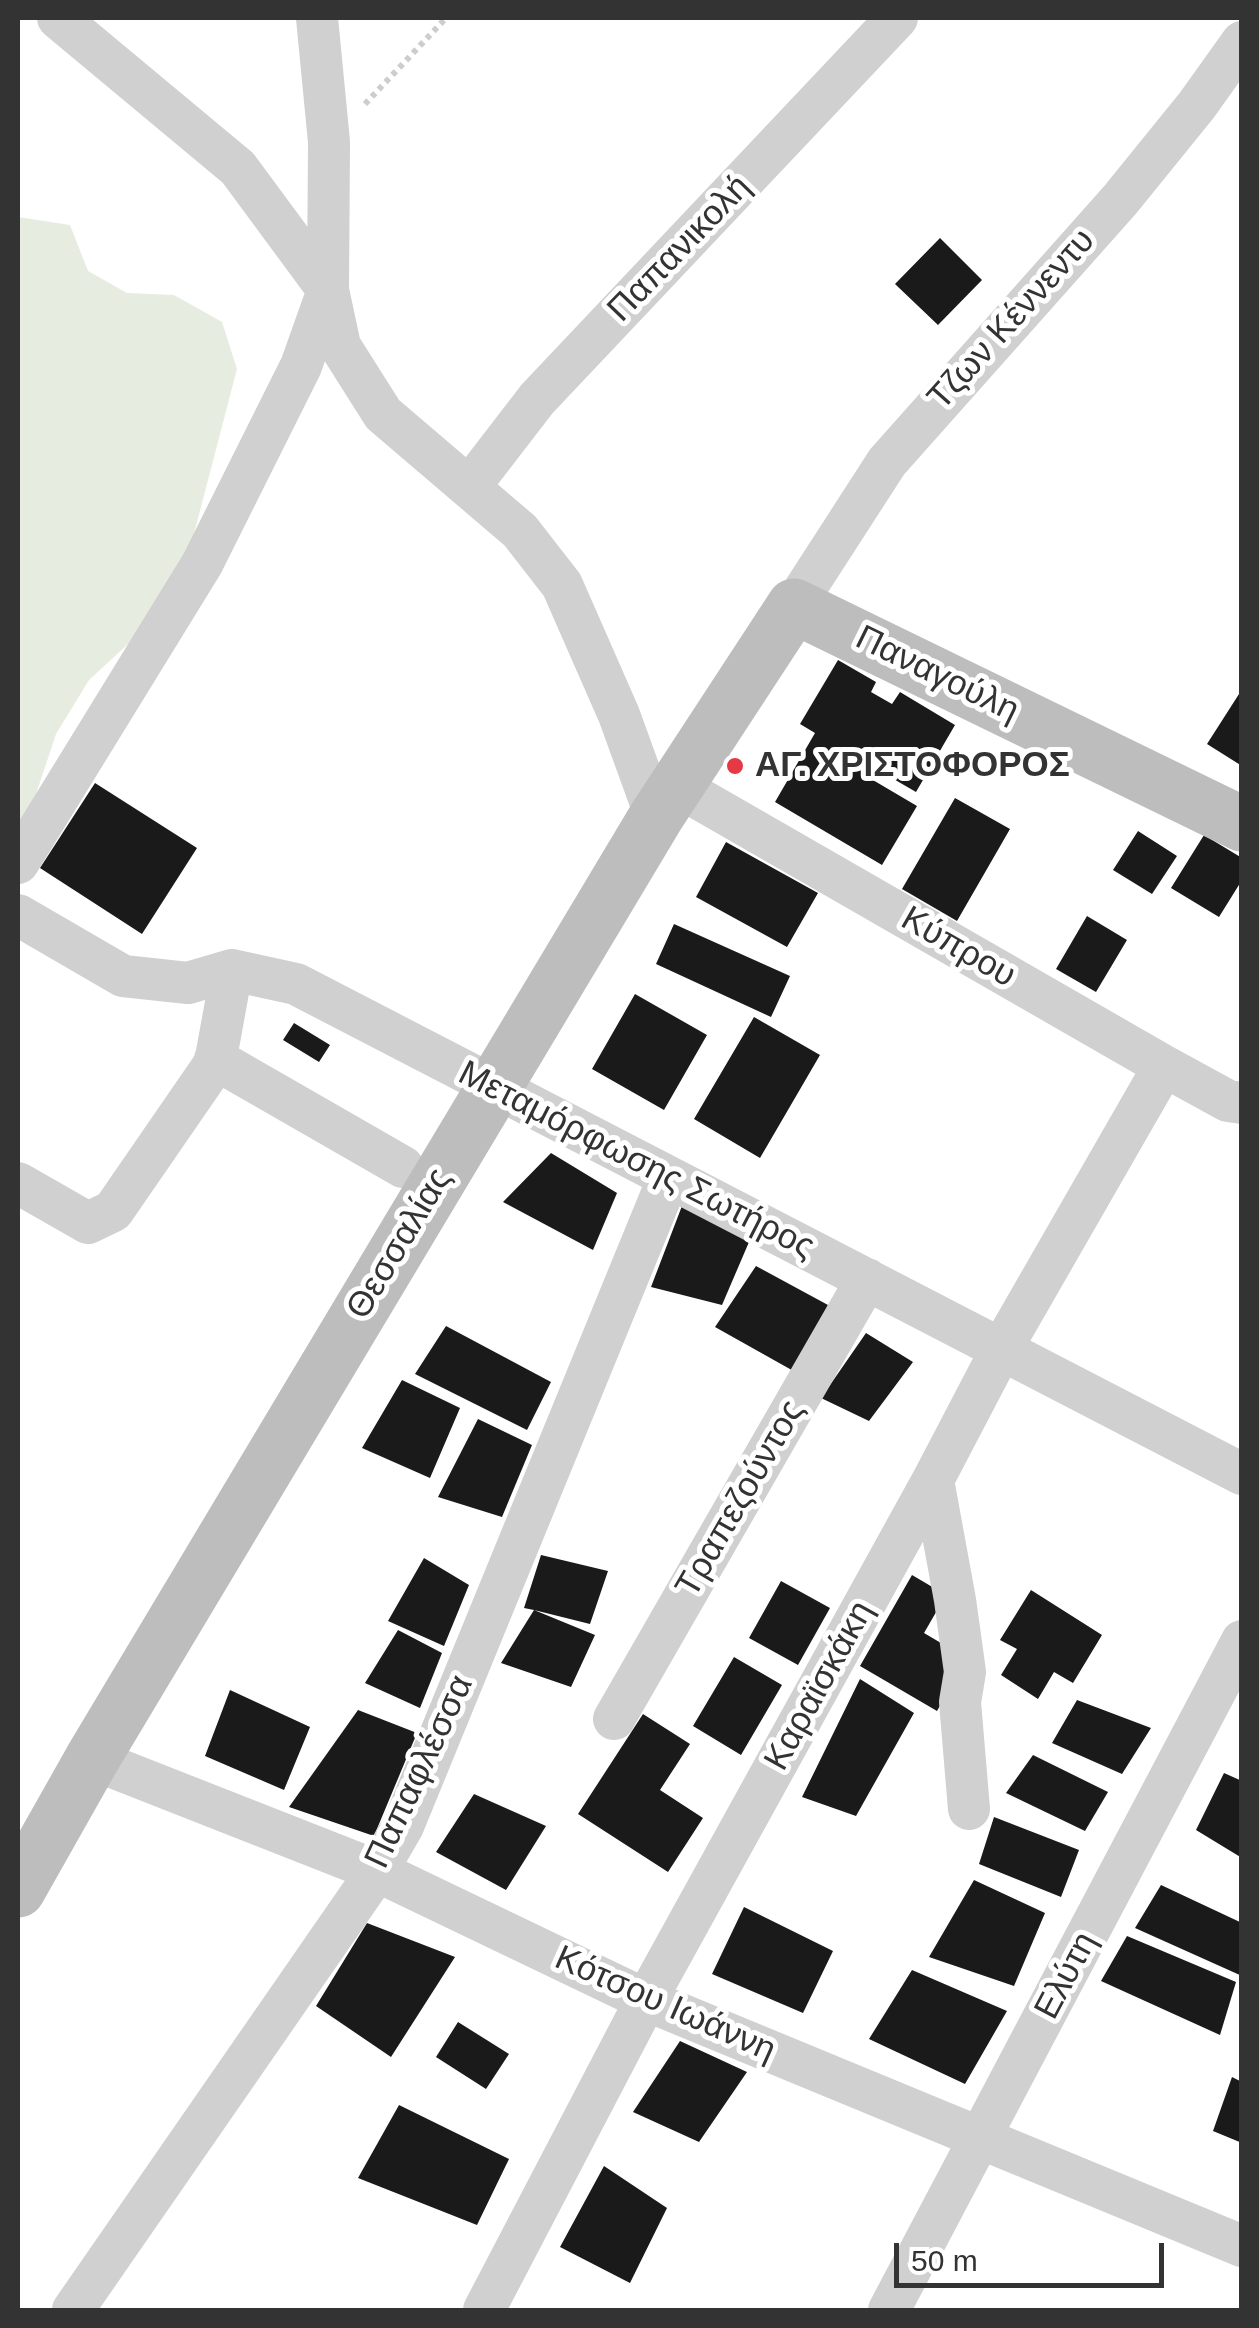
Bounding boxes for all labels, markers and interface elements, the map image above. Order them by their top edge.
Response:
street label: Παπανικολή [600,167,760,331]
street label: Τζων Κέννεντυ [920,221,1104,419]
street label: Παναγούλη [849,617,1025,733]
place label: ΑΓ. ΧΡΙΣΤΟΦΟΡΟΣ [755,745,1070,787]
marker: ΑΓ. ΧΡΙΣΤΟΦΟΡΟΣ [724,755,746,777]
street label: Κύπρου [893,899,1023,997]
street label: Μεταμόρφωσης Σωτήρος [451,1053,821,1269]
street label: Θεσσαλίας [339,1161,461,1327]
street label: Τραπεζούντος [668,1393,814,1605]
street label: Καραϊσκάκη [756,1594,884,1778]
street label: Παπαφλέσσα [357,1669,483,1875]
street label: Ελύτη [1027,1925,1107,2027]
street label: Κότσου Ιωάννη [548,1938,782,2072]
scale bar [899,2223,1169,2285]
text: 50 m [911,2244,978,2277]

